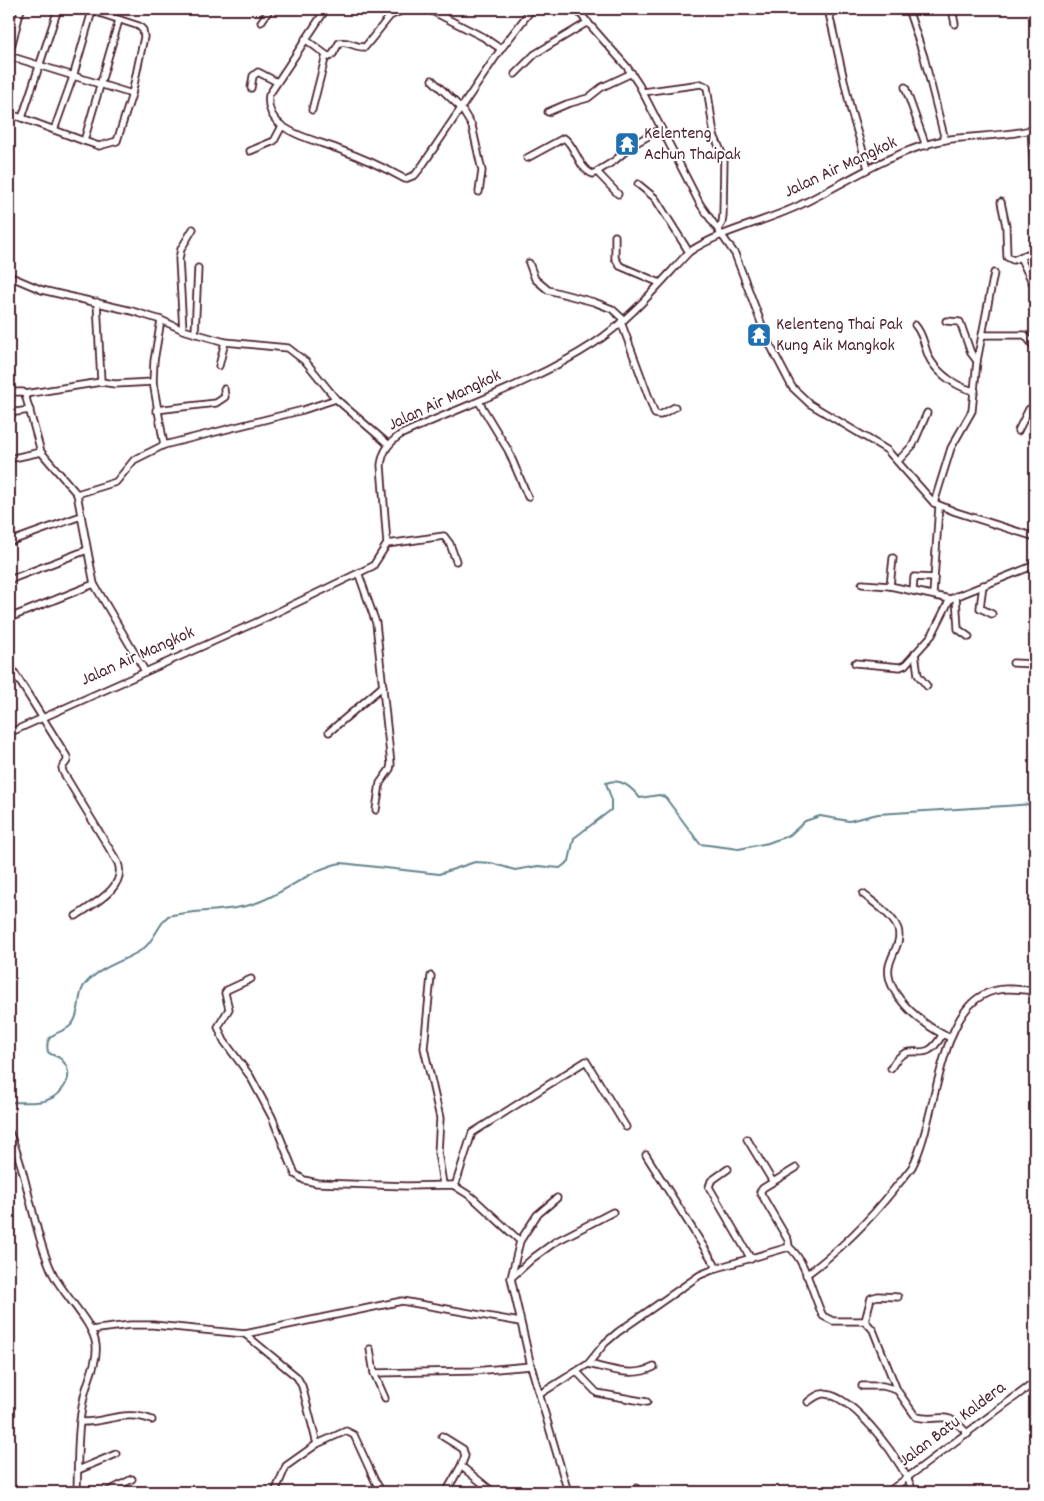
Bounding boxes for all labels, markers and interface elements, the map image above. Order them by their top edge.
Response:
place label: Kelenteng Achun Thaipak [644,122,741,168]
temple icon: Kelenteng Achun Thaipak [614,131,640,157]
street label: Jalan Air Mangkok [780,131,902,205]
place label: Kelenteng Thai Pak Kung Aik Mangkok [776,313,903,359]
temple icon: Kelenteng Thai Pak Kung Aik Mangkok [746,322,772,348]
street label: Jalan Air Mangkok [384,364,506,438]
street label: Jalan Air Mangkok [77,621,199,693]
street label: Jalan Batu Kaldera [894,1376,1012,1474]

